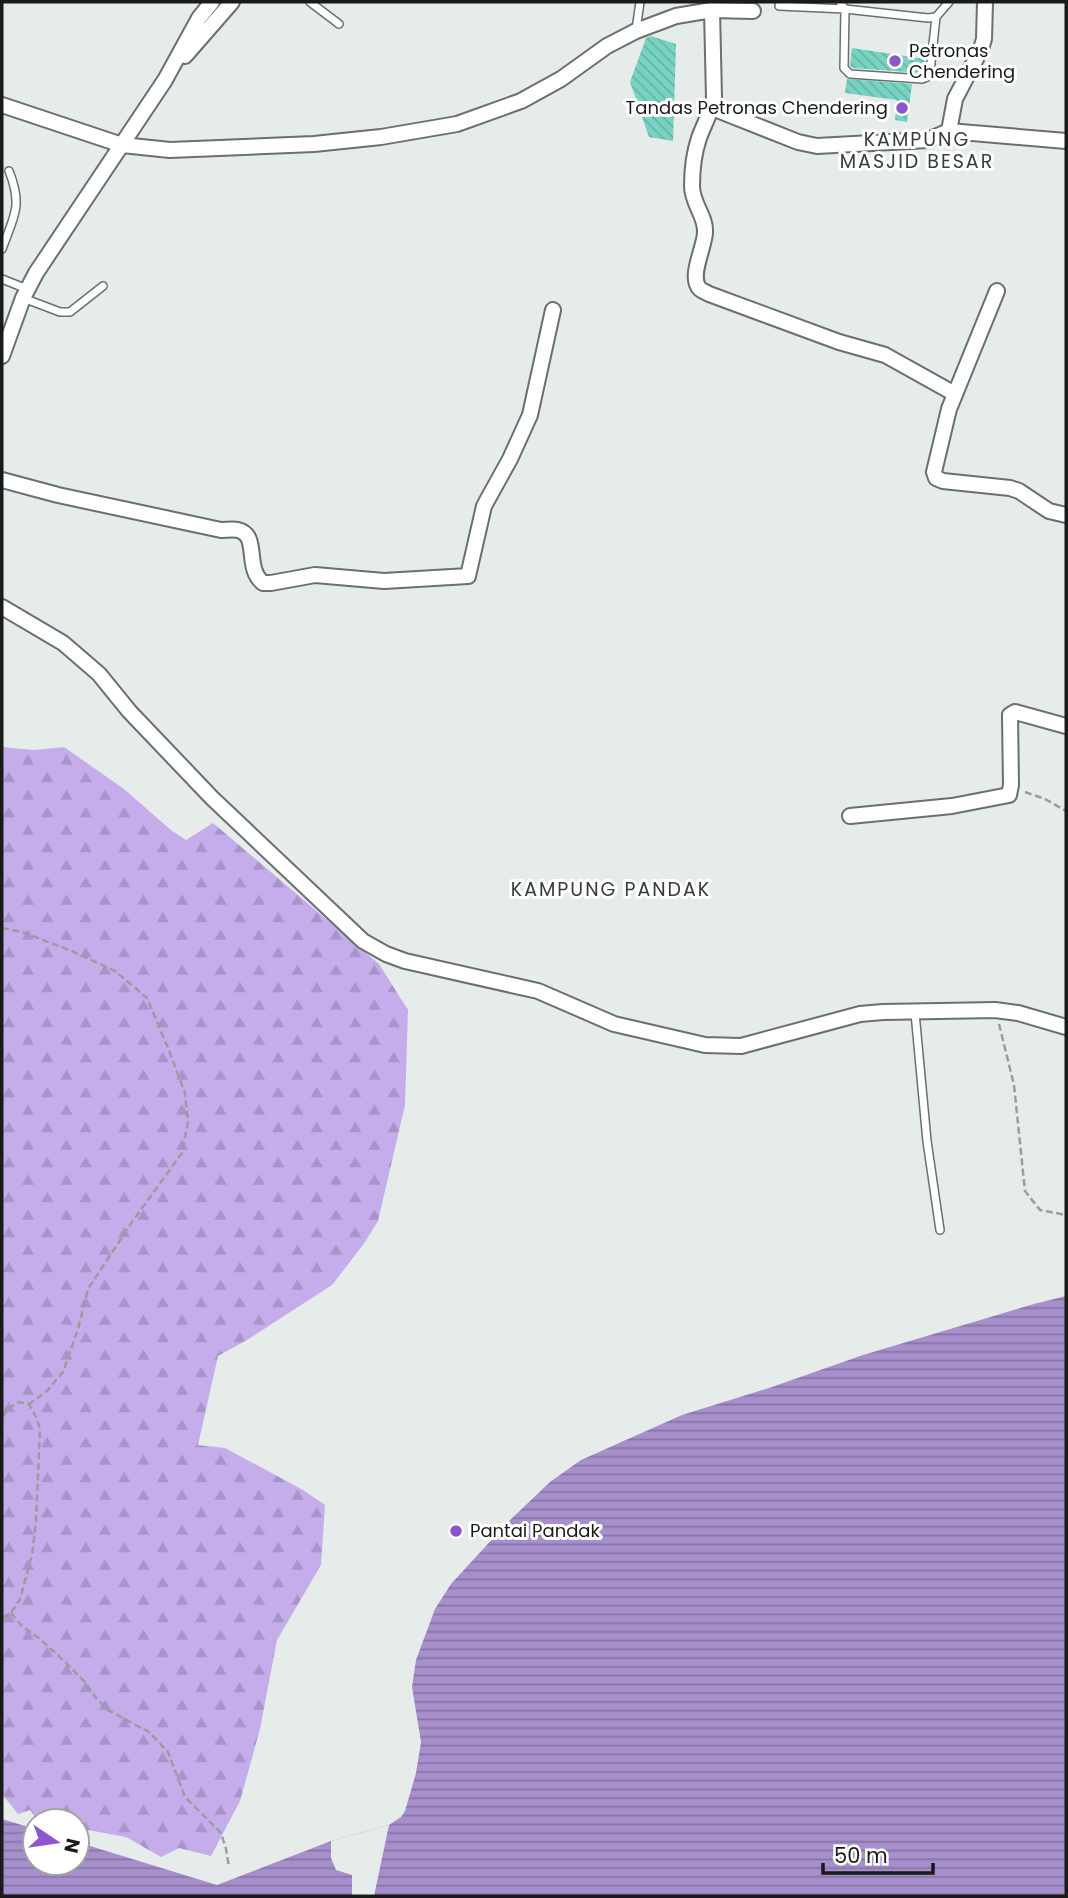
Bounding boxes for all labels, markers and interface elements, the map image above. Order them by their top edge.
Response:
place label: Petronas Chendering [909,38,1015,84]
marker: Petronas Chendering [887,53,903,69]
place label: Tandas Petronas Chendering [626,95,888,120]
marker: Tandas Petronas Chendering [894,100,910,116]
district label: KAMPUNG MASJID BESAR [840,126,994,175]
district label: KAMPUNG PANDAK [511,876,711,903]
place label: Pantai Pandak [470,1518,601,1543]
marker: Pantai Pandak [448,1523,464,1539]
north arrow [21,1807,91,1877]
scale bar [823,1832,933,1876]
text: N [57,1836,87,1856]
text: 50 m [834,1841,888,1870]

